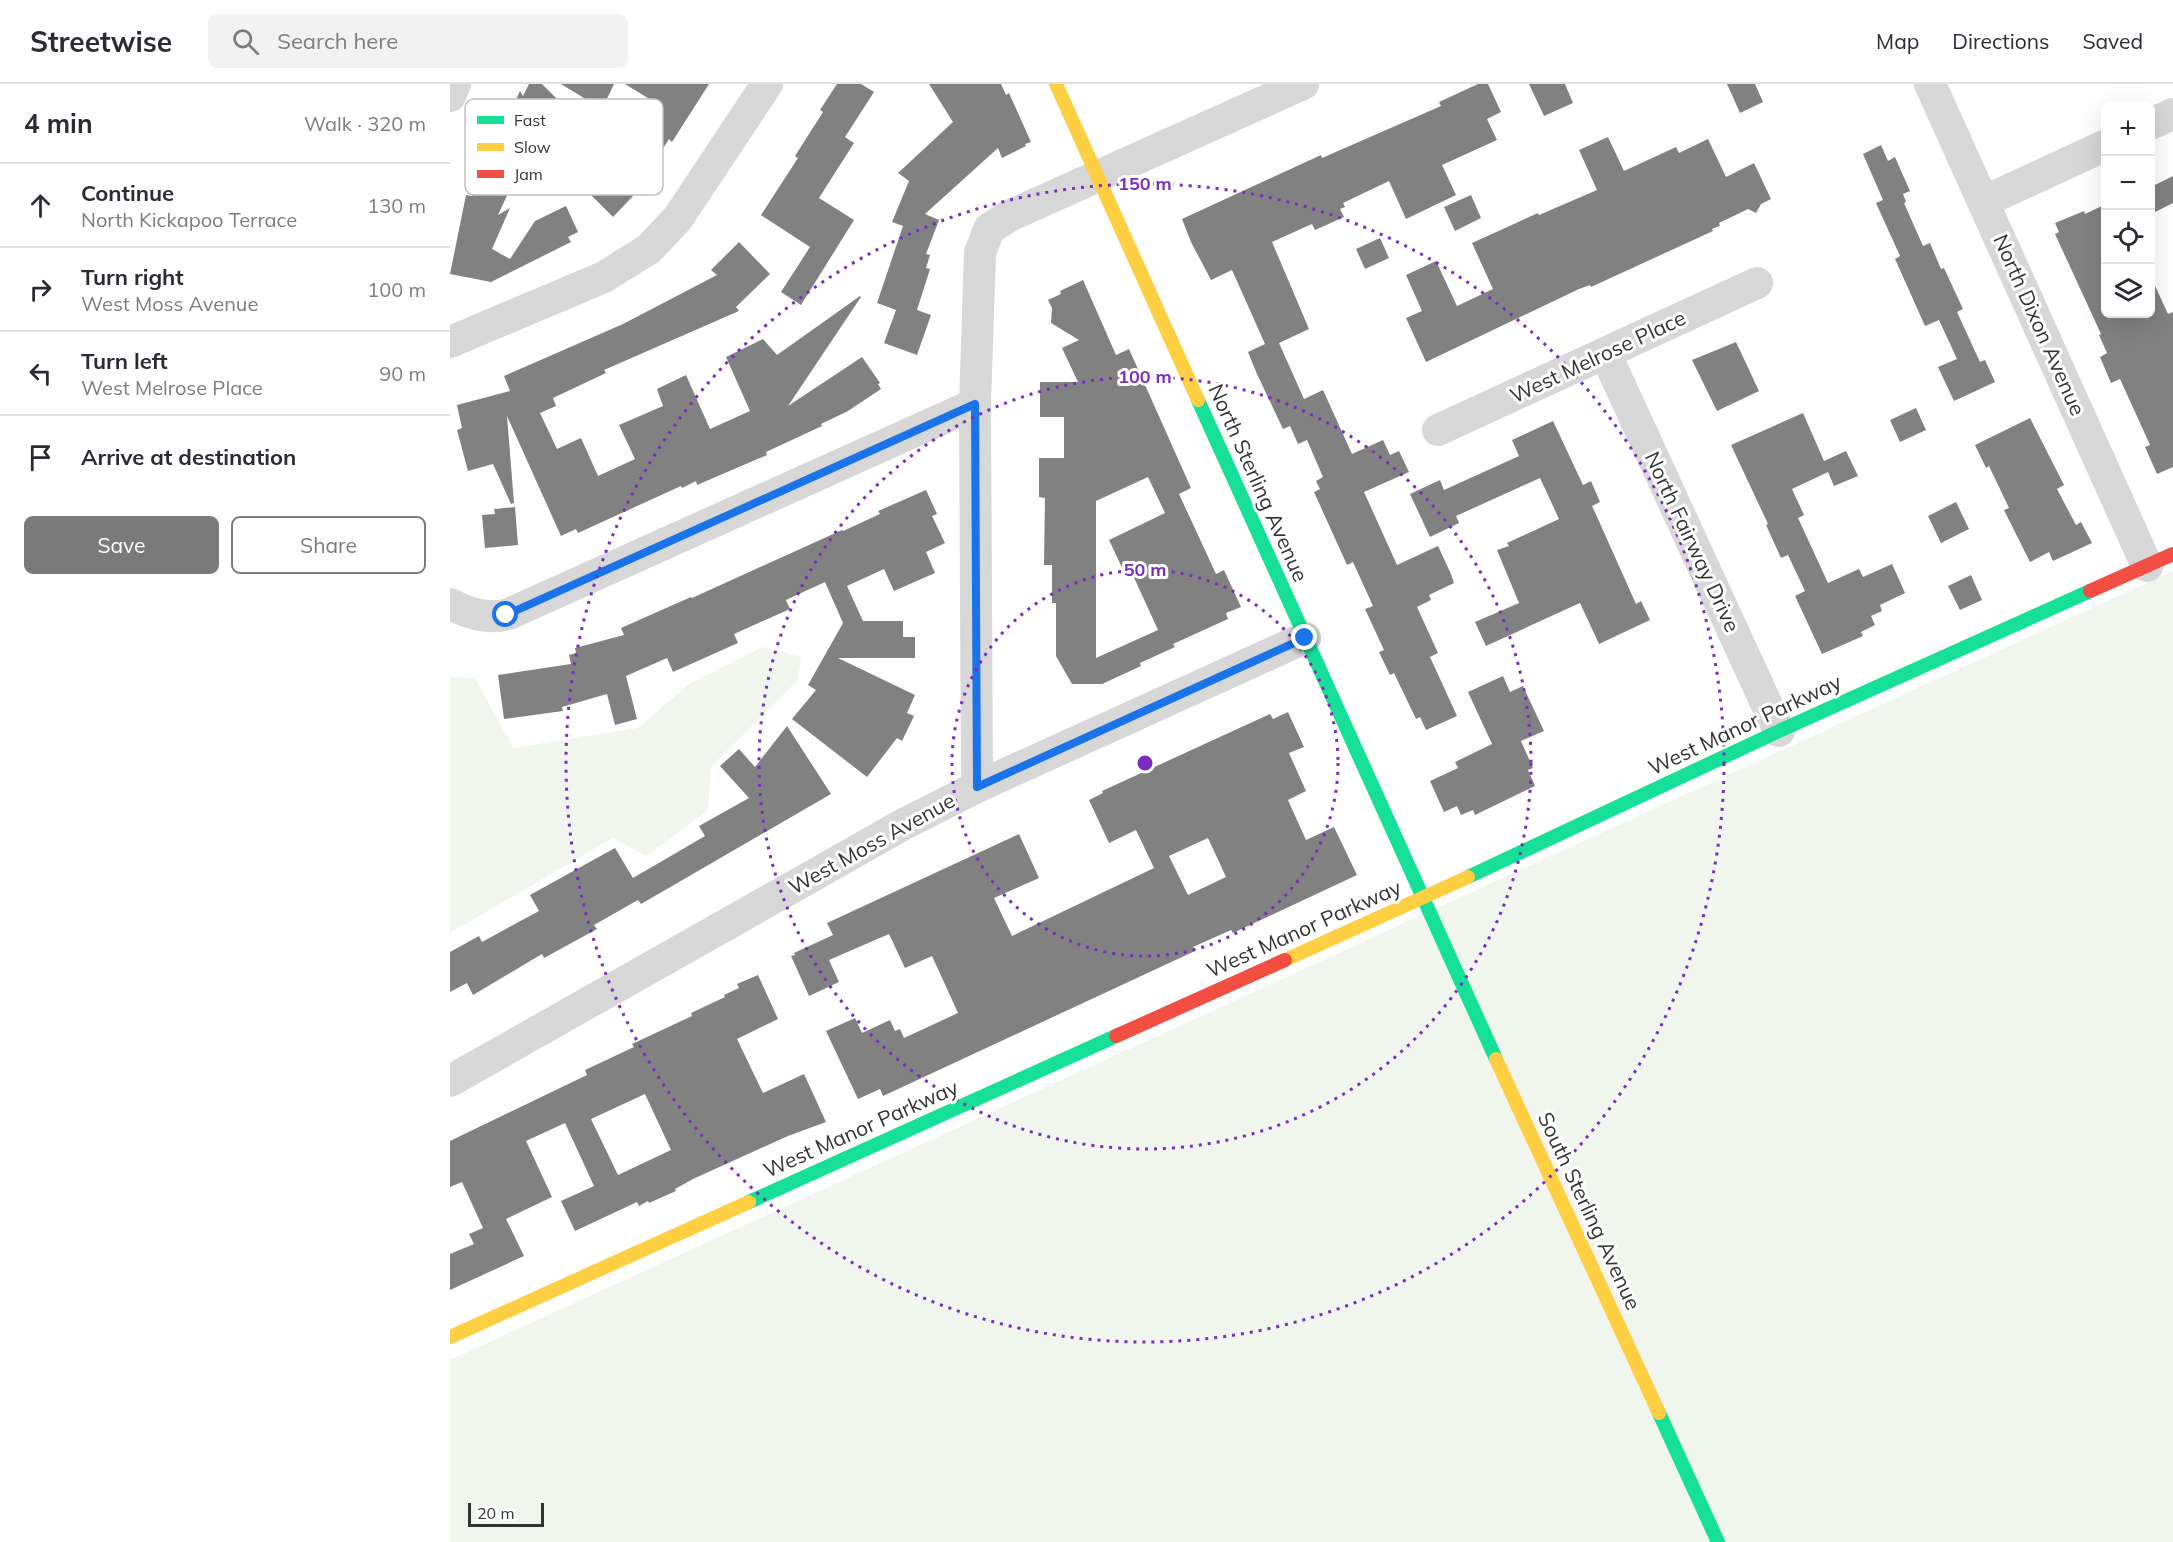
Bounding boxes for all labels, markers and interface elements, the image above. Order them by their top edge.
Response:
search box [208,14,628,68]
text: Streetwise [30,24,172,59]
icon: search [229,25,262,58]
text: Search here [277,27,398,55]
text: Map [1876,28,1919,54]
text: Directions [1952,28,2049,54]
text: Saved [2082,28,2143,54]
legend [465,99,663,195]
map controls [2101,102,2155,318]
button: + [2101,102,2155,156]
text: 4 min [24,107,93,140]
text: Fast [514,110,546,130]
text: Walk · 320 m [304,111,426,136]
text: Slow [514,137,551,157]
button: − [2101,156,2155,210]
text: Jam [514,164,543,184]
text: 150 m [1118,172,1172,195]
text: Continue [81,179,174,207]
icon: ahead [24,189,57,222]
text: 130 m [367,193,426,218]
text: North Kickapoo Terrace [81,207,297,232]
button: locate [2101,210,2155,264]
street label: North Dixon Avenue [1988,230,2092,419]
text: Turn right [81,263,184,291]
button: layers [2101,264,2155,318]
icon: right [24,273,57,306]
text: 100 m [367,277,426,302]
text: West Moss Avenue [81,291,258,316]
street label: West Melrose Place [1506,304,1690,408]
text: Turn left [81,347,168,375]
icon: left [24,357,57,390]
text: 90 m [379,361,426,386]
text: 100 m [1118,365,1172,388]
text: West Melrose Place [81,375,263,400]
street label: North Sterling Avenue [1204,380,1314,586]
icon: arrive [24,441,57,474]
text: Arrive at destination [81,443,296,471]
street label: North Fairway Drive [1640,447,1746,636]
button: Save [24,516,219,574]
button: Share [231,516,426,574]
text: 50 m [1124,558,1166,581]
route start [492,601,518,627]
route end [1291,624,1317,650]
street label: West Manor Parkway [1644,668,1845,780]
centre of rings [1135,753,1155,773]
street label: West Moss Avenue [784,787,959,900]
street label: West Manor Parkway [1202,873,1405,983]
street label: West Manor Parkway [759,1073,962,1183]
street label: South Sterling Avenue [1533,1108,1647,1314]
scale bar [468,1500,544,1528]
text: 20 m [477,1503,514,1523]

